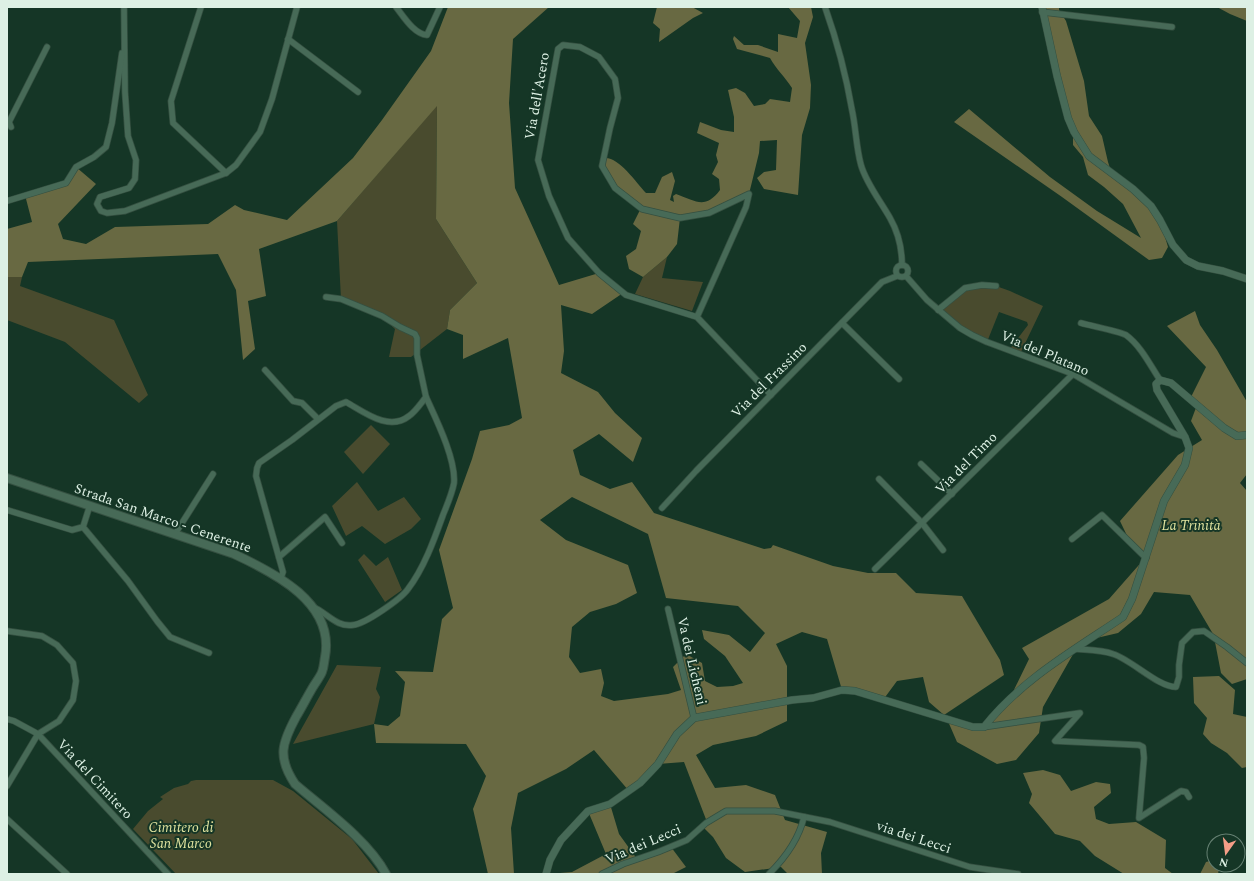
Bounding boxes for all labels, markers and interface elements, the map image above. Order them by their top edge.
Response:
street label: Via dell'Acero [519,51,555,141]
street label: Via del Platano [997,325,1093,381]
street label: Via del Frassino [726,337,812,423]
street label: Via del Timo [930,427,1002,499]
street label: Strada San Marco - Cenerente [72,478,255,558]
park label: La Trinità [1161,515,1221,536]
street label: Va dei Licheni [672,615,712,707]
street label: Via del Cimitero [52,734,138,824]
street label: via dei Lecci [873,815,954,859]
park label: Cimitero di San Marco [148,817,214,854]
street label: Via dei Lecci [602,819,684,869]
north arrow [1206,833,1246,873]
text: N [1217,853,1230,872]

